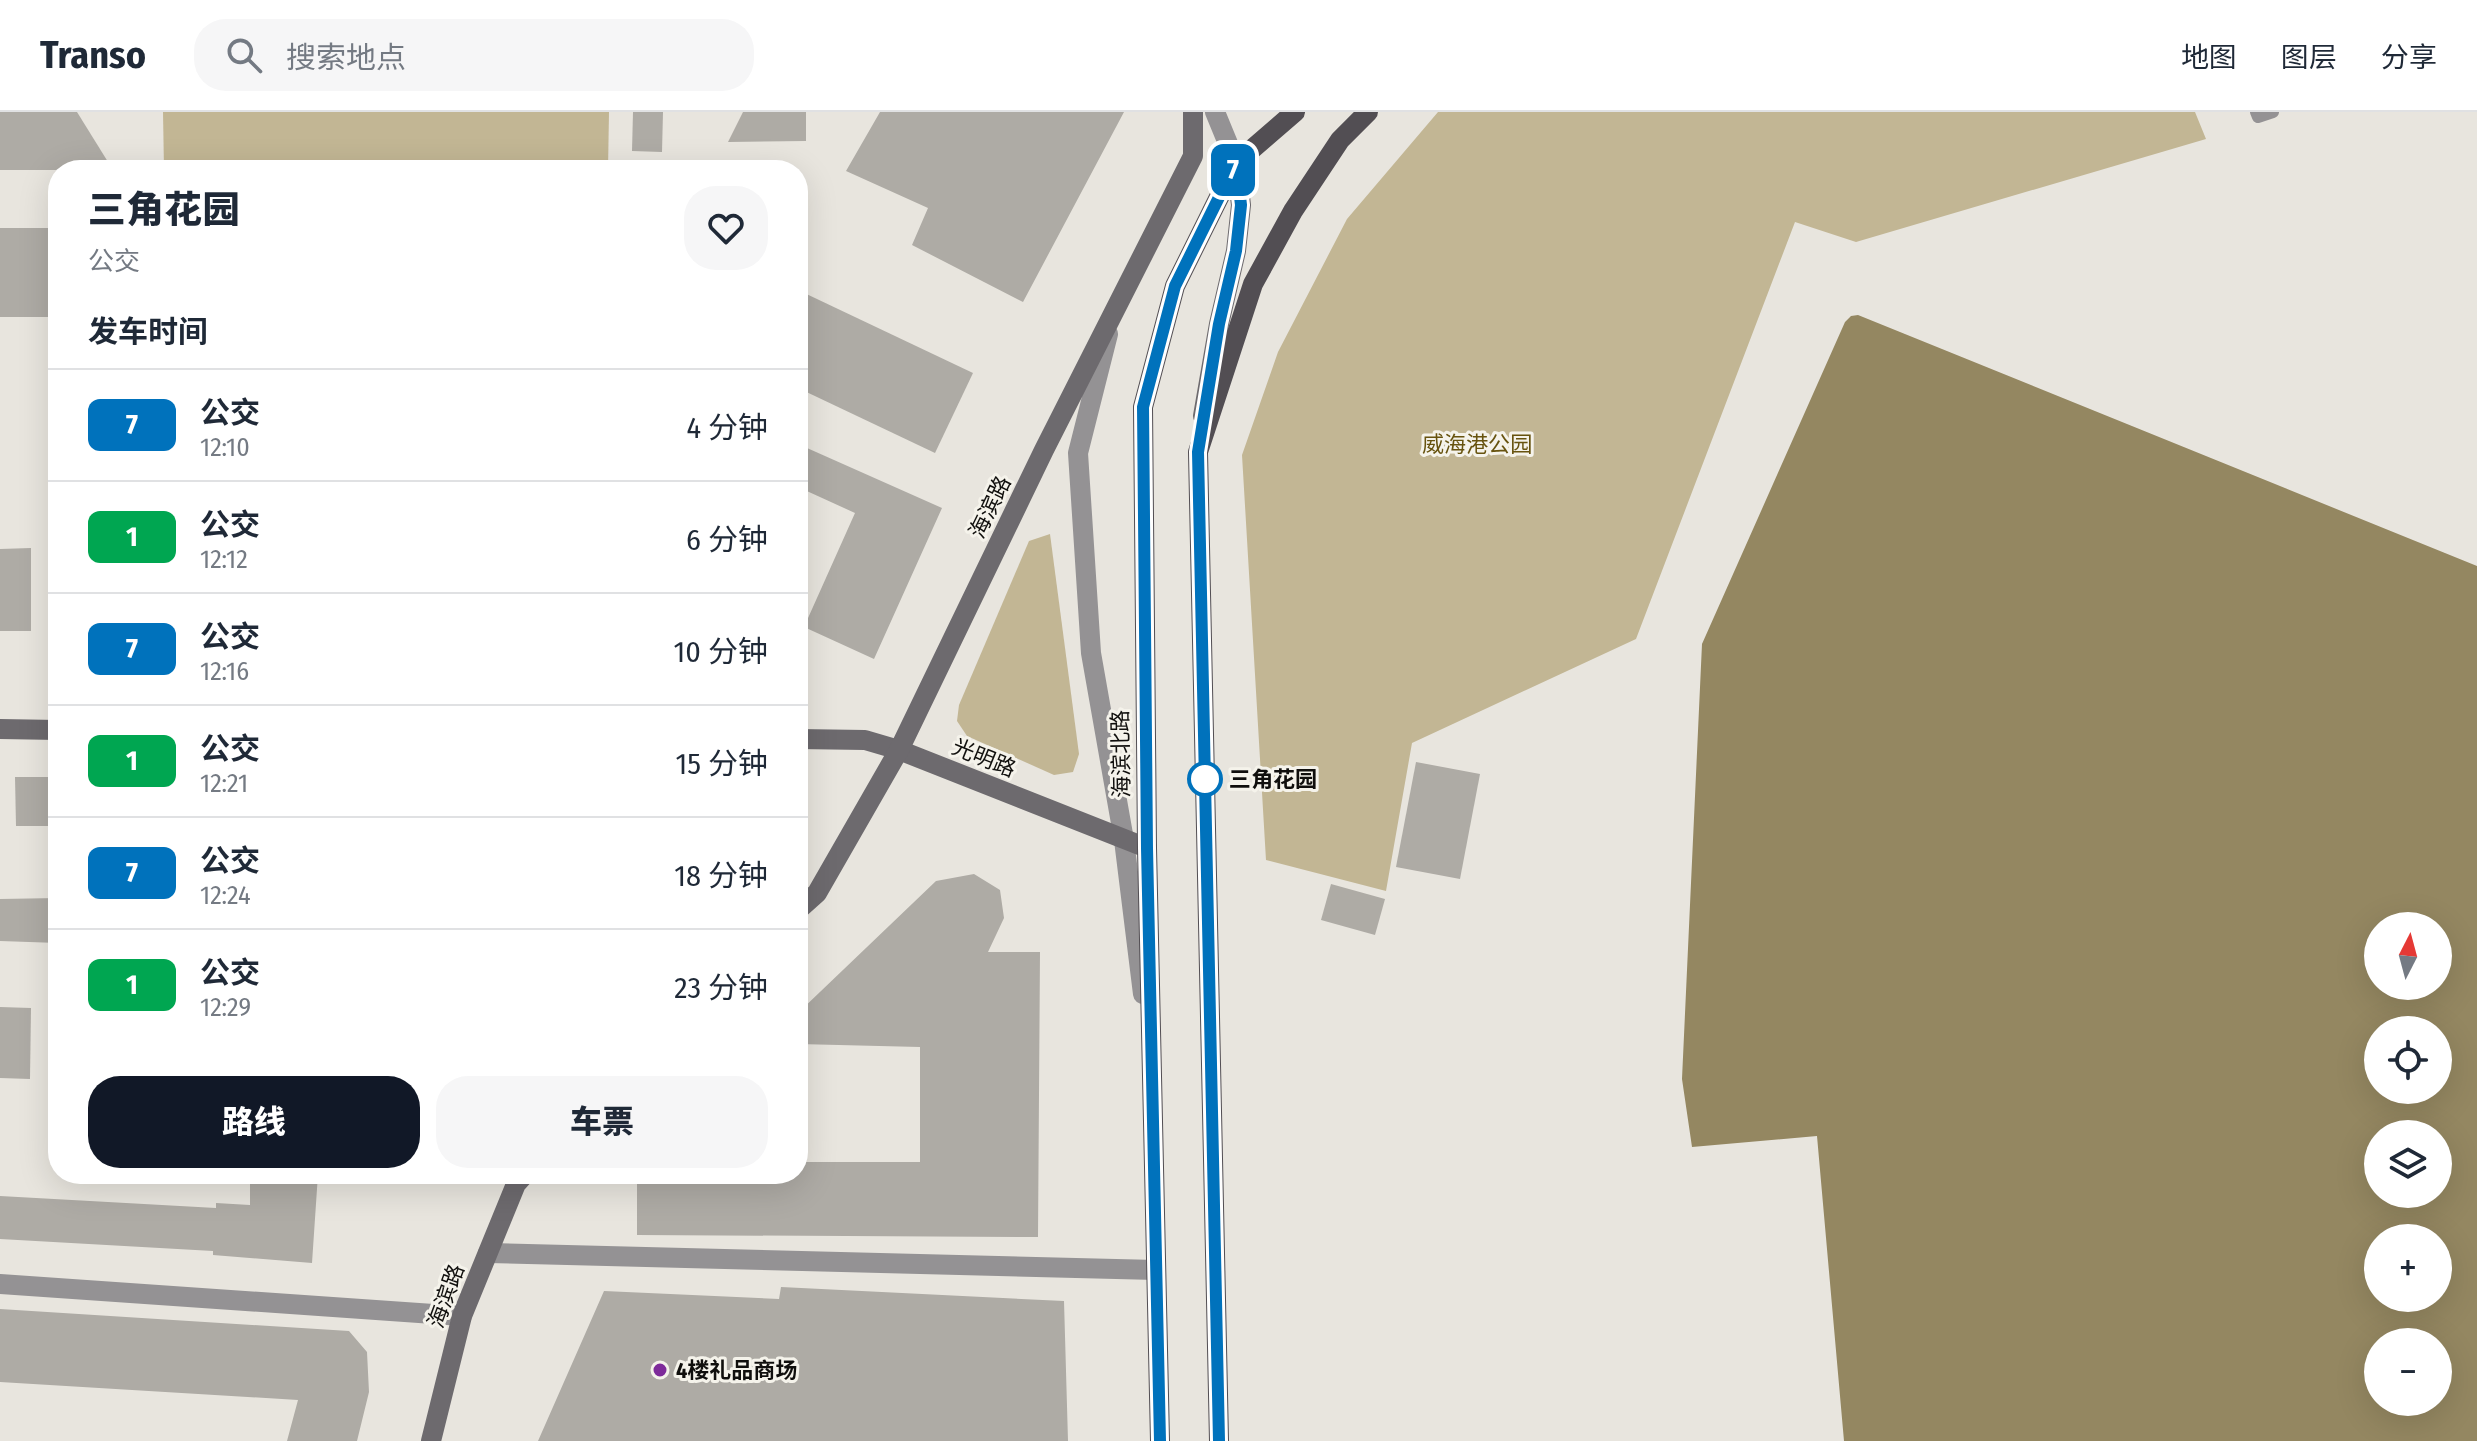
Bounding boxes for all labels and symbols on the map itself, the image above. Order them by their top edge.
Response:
line badge: 7 [1207,144,1259,196]
park label: 威海港公园 [1422,431,1532,458]
street label: 海滨路 [963,471,1017,543]
street label: 海滨北路 [1107,710,1135,798]
street label: 光明路 [948,733,1020,783]
marker: 三角花园 [1188,762,1222,796]
place label: 三角花园 [1229,766,1317,793]
north arrow [2364,912,2452,1000]
street label: 海滨路 [422,1260,470,1332]
place label: 4楼礼品商场 [676,1357,797,1384]
marker: 4楼礼品商场 [651,1361,669,1379]

